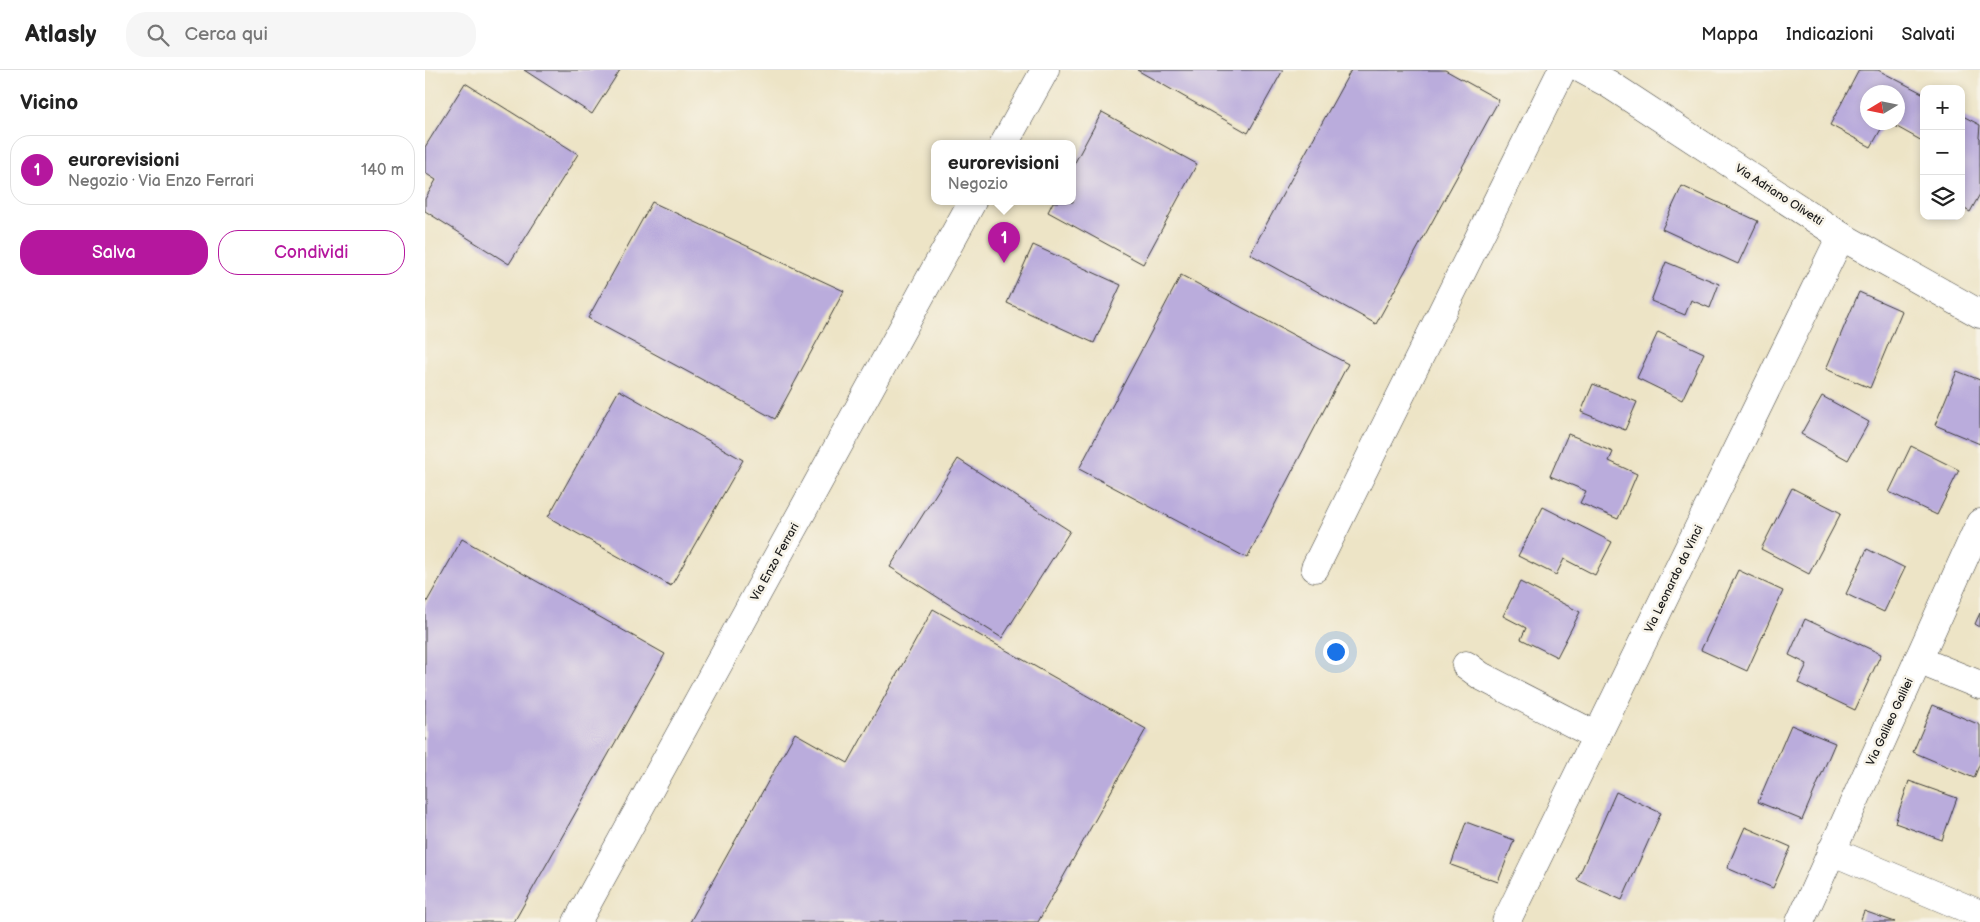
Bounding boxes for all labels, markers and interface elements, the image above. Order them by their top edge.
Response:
search box [126,12,476,57]
text: Atlasly [25,20,96,49]
icon: search [144,21,172,49]
text: Cerca qui [184,23,268,46]
text: Mappa [1701,24,1758,45]
text: Indicazioni [1786,24,1874,45]
text: Salvati [1902,24,1955,45]
north arrow [1860,85,1905,130]
map controls [1920,85,1965,220]
button: + [1920,85,1965,130]
text: Vicino [20,90,78,115]
button: − [1920,130,1965,175]
popup [931,140,1076,205]
text: eurorevisioni [68,149,179,172]
text: eurorevisioni [948,152,1059,175]
text: 1 [34,161,40,180]
text: 140 m [361,161,404,180]
street label: Via Adriano Olivetti [1732,161,1826,229]
text: Negozio · Via Enzo Ferrari [68,172,254,191]
text: Negozio [948,175,1008,194]
button: layers [1920,175,1965,220]
pin: 1 [988,222,1020,263]
button: Salva [20,230,208,275]
button: Condividi [218,230,405,275]
street label: Via Enzo Ferrari [747,520,803,604]
street label: Via Leonardo da Vinci [1641,522,1707,635]
your location [1323,639,1349,665]
street label: Via Galileo Galilei [1863,676,1917,768]

